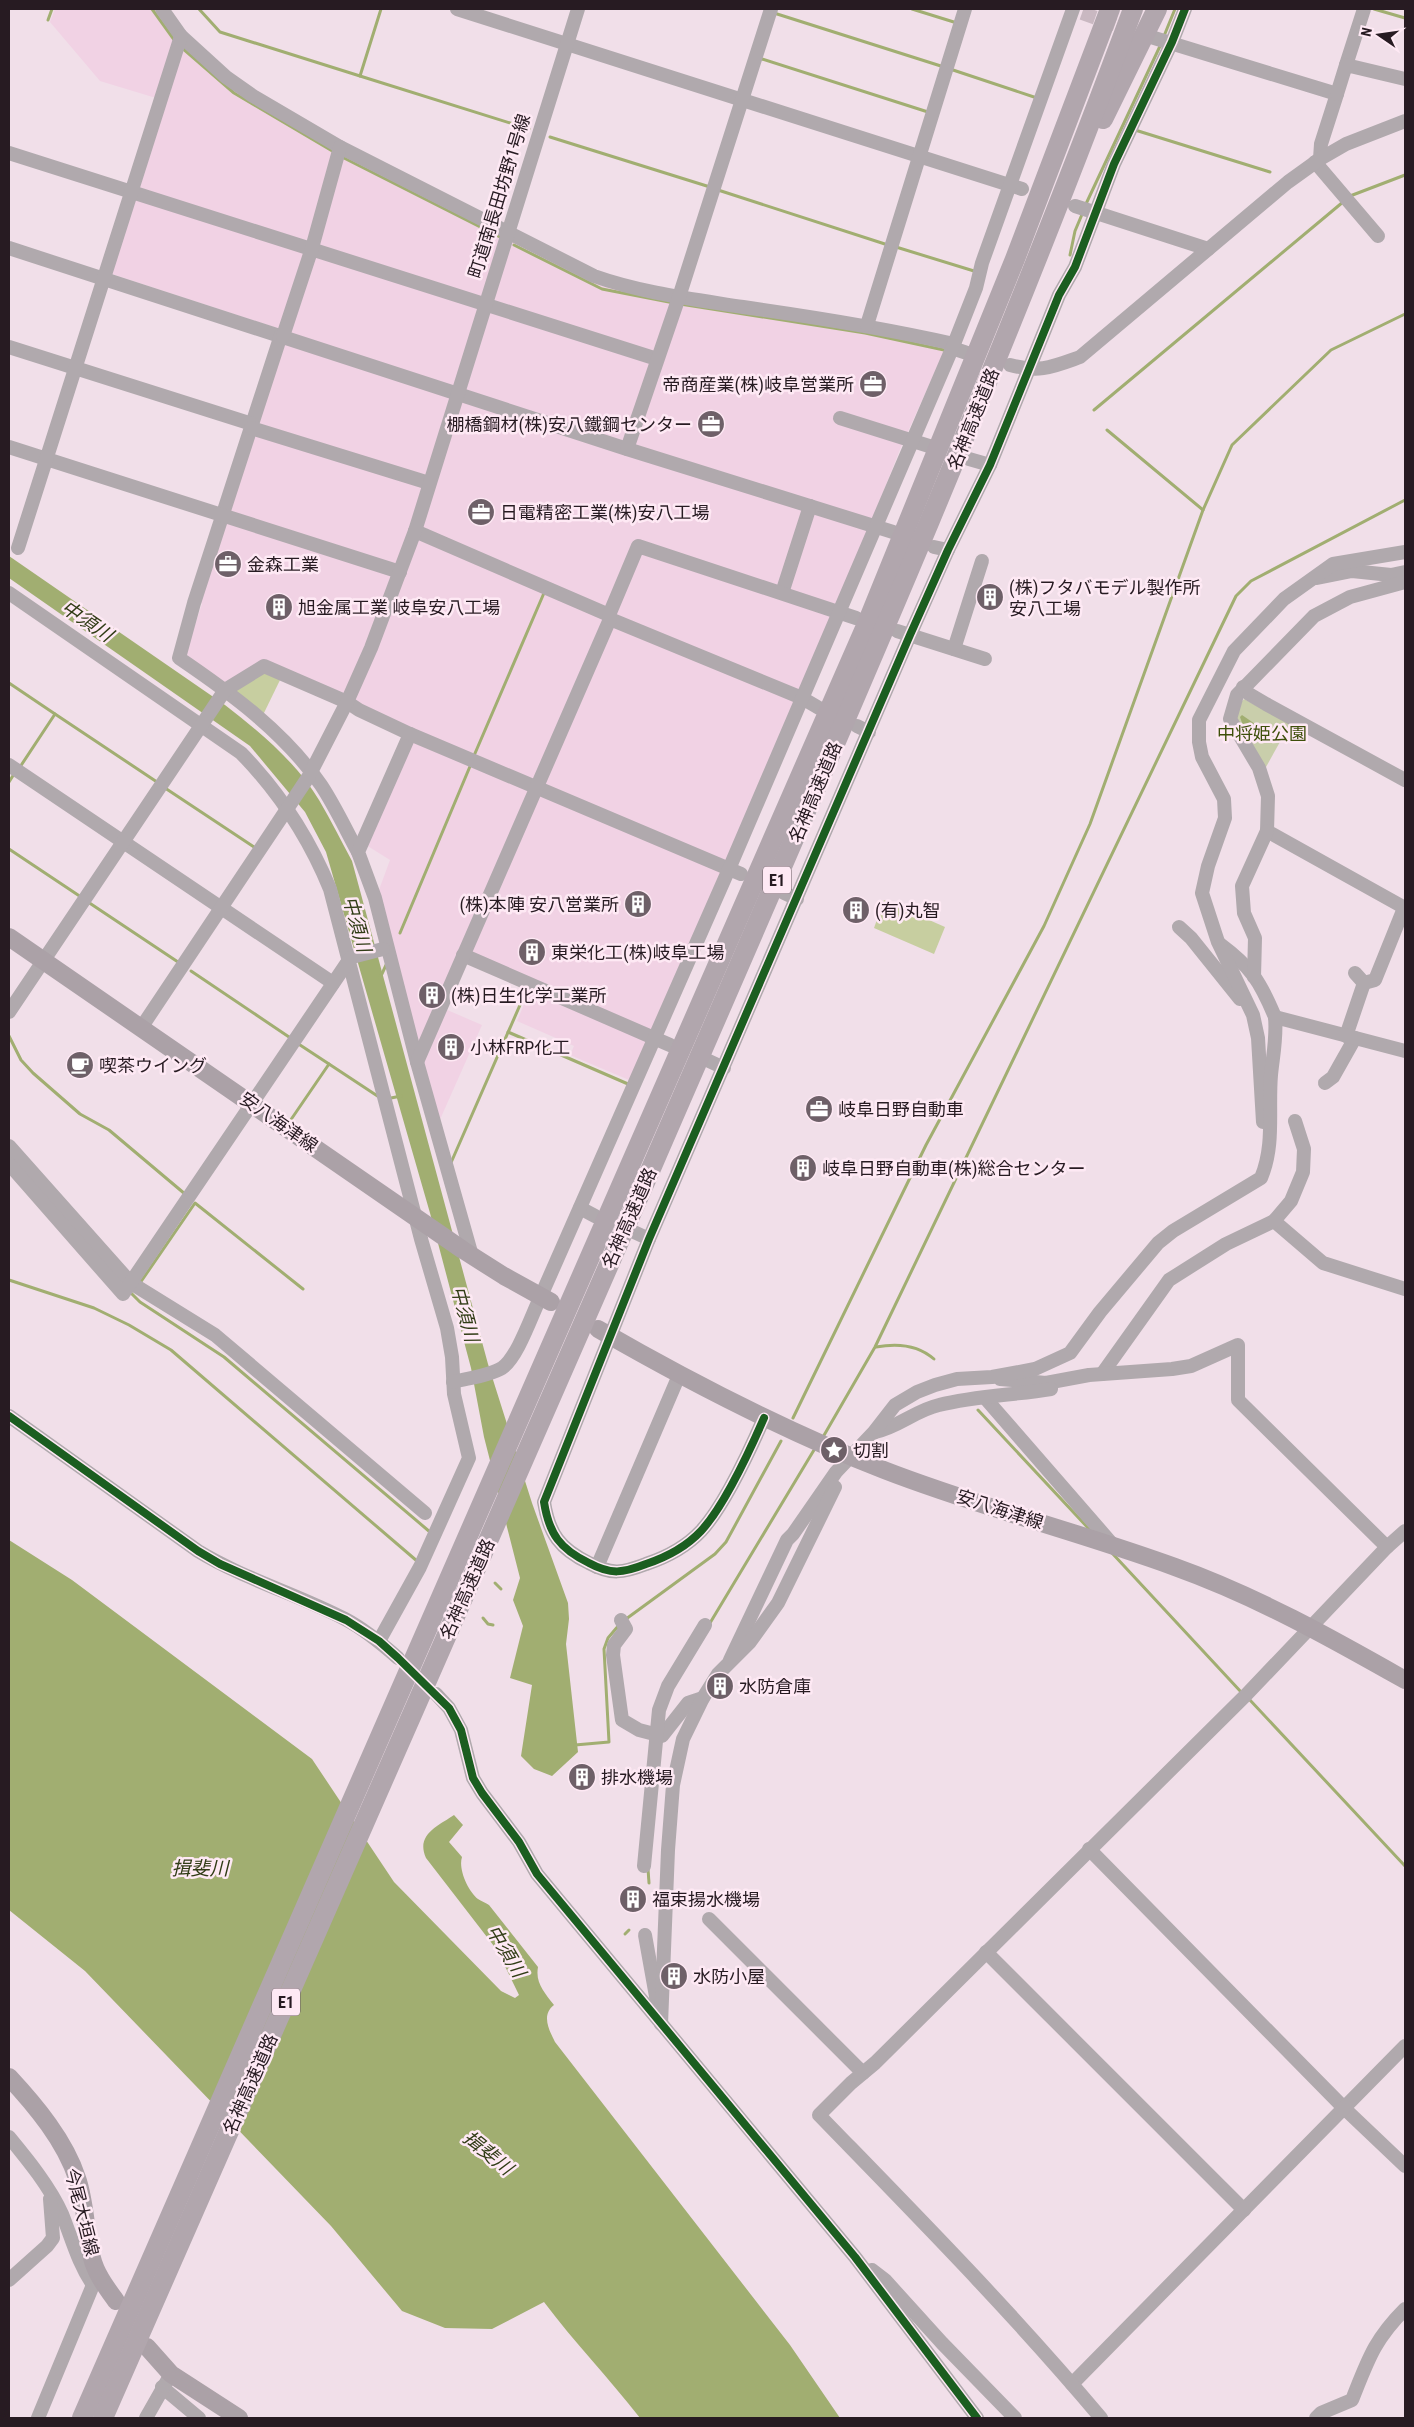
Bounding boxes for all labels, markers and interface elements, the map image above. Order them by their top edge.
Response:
north arrow [1354,10,1404,60]
text: N [1358,26,1375,38]
street label: 町道南長田坊野1号線 [464,111,534,281]
street label: 名神高速道路 [943,365,1003,473]
office icon: 帝商産業(株)岐阜営業所 [858,369,888,399]
place label: 帝商産業(株)岐阜営業所 [663,374,854,396]
office icon: 棚橋鋼材(株)安八鐵鋼センター [696,409,726,439]
place label: 棚橋鋼材(株)安八鐵鋼センター [447,414,692,436]
office icon: 日電精密工業(株)安八工場 [466,497,496,527]
place label: 日電精密工業(株)安八工場 [500,502,709,524]
office icon: 金森工業 [213,549,243,579]
place label: 金森工業 [247,554,319,575]
place label: (株)フタバモデル製作所 安八工場 [1009,577,1200,619]
building icon: (株)フタバモデル製作所 安八工場 [975,582,1005,612]
building icon: 旭金属工業 岐阜安八工場 [264,592,294,622]
water label: 中須川 [57,596,119,648]
place label: 旭金属工業 岐阜安八工場 [298,597,500,618]
park label: 中将姫公園 [1217,723,1307,744]
street label: 名神高速道路 [784,738,846,846]
road number: E1 [763,866,791,894]
building icon: (株)本陣 安八営業所 [623,889,653,919]
water label: 中須川 [338,893,376,956]
place label: (株)本陣 安八営業所 [459,894,619,916]
building icon: (有)丸智 [841,895,871,925]
place label: (有)丸智 [875,900,940,922]
building icon: 東栄化工(株)岐阜工場 [517,937,547,967]
place label: 東栄化工(株)岐阜工場 [551,942,724,964]
building icon: (株)日生化学工業所 [417,980,447,1010]
place label: (株)日生化学工業所 [451,985,606,1007]
building icon: 小林FRP化工 [436,1032,466,1062]
place label: 小林FRP化工 [470,1037,570,1058]
cafe icon: 喫茶ウイング [65,1050,95,1080]
place label: 喫茶ウイング [99,1055,207,1076]
street label: 安八海津線 [236,1088,322,1156]
office icon: 岐阜日野自動車 [804,1094,834,1124]
place label: 岐阜日野自動車 [838,1099,964,1120]
building icon: 岐阜日野自動車(株)総合センター [788,1153,818,1183]
place label: 岐阜日野自動車(株)総合センター [822,1158,1085,1180]
street label: 名神高速道路 [597,1164,661,1272]
water label: 中須川 [447,1283,484,1346]
place icon: 切割 [819,1435,849,1465]
place label: 切割 [853,1440,889,1461]
street label: 安八海津線 [954,1485,1046,1533]
street label: 名神高速道路 [435,1535,499,1643]
building icon: 水防倉庫 [705,1671,735,1701]
place label: 水防倉庫 [739,1676,811,1697]
building icon: 排水機場 [567,1762,597,1792]
place label: 排水機場 [601,1767,673,1788]
water label: 揖斐川 [171,1857,230,1880]
building icon: 福束揚水機場 [618,1884,648,1914]
place label: 福束揚水機場 [652,1889,760,1910]
water label: 中須川 [481,1921,532,1983]
building icon: 水防小屋 [659,1961,689,1991]
place label: 水防小屋 [693,1966,765,1987]
road number: E1 [272,1988,300,2015]
street label: 名神高速道路 [218,2030,282,2138]
water label: 揖斐川 [459,2126,519,2181]
street label: 今尾大垣線 [61,2166,103,2258]

